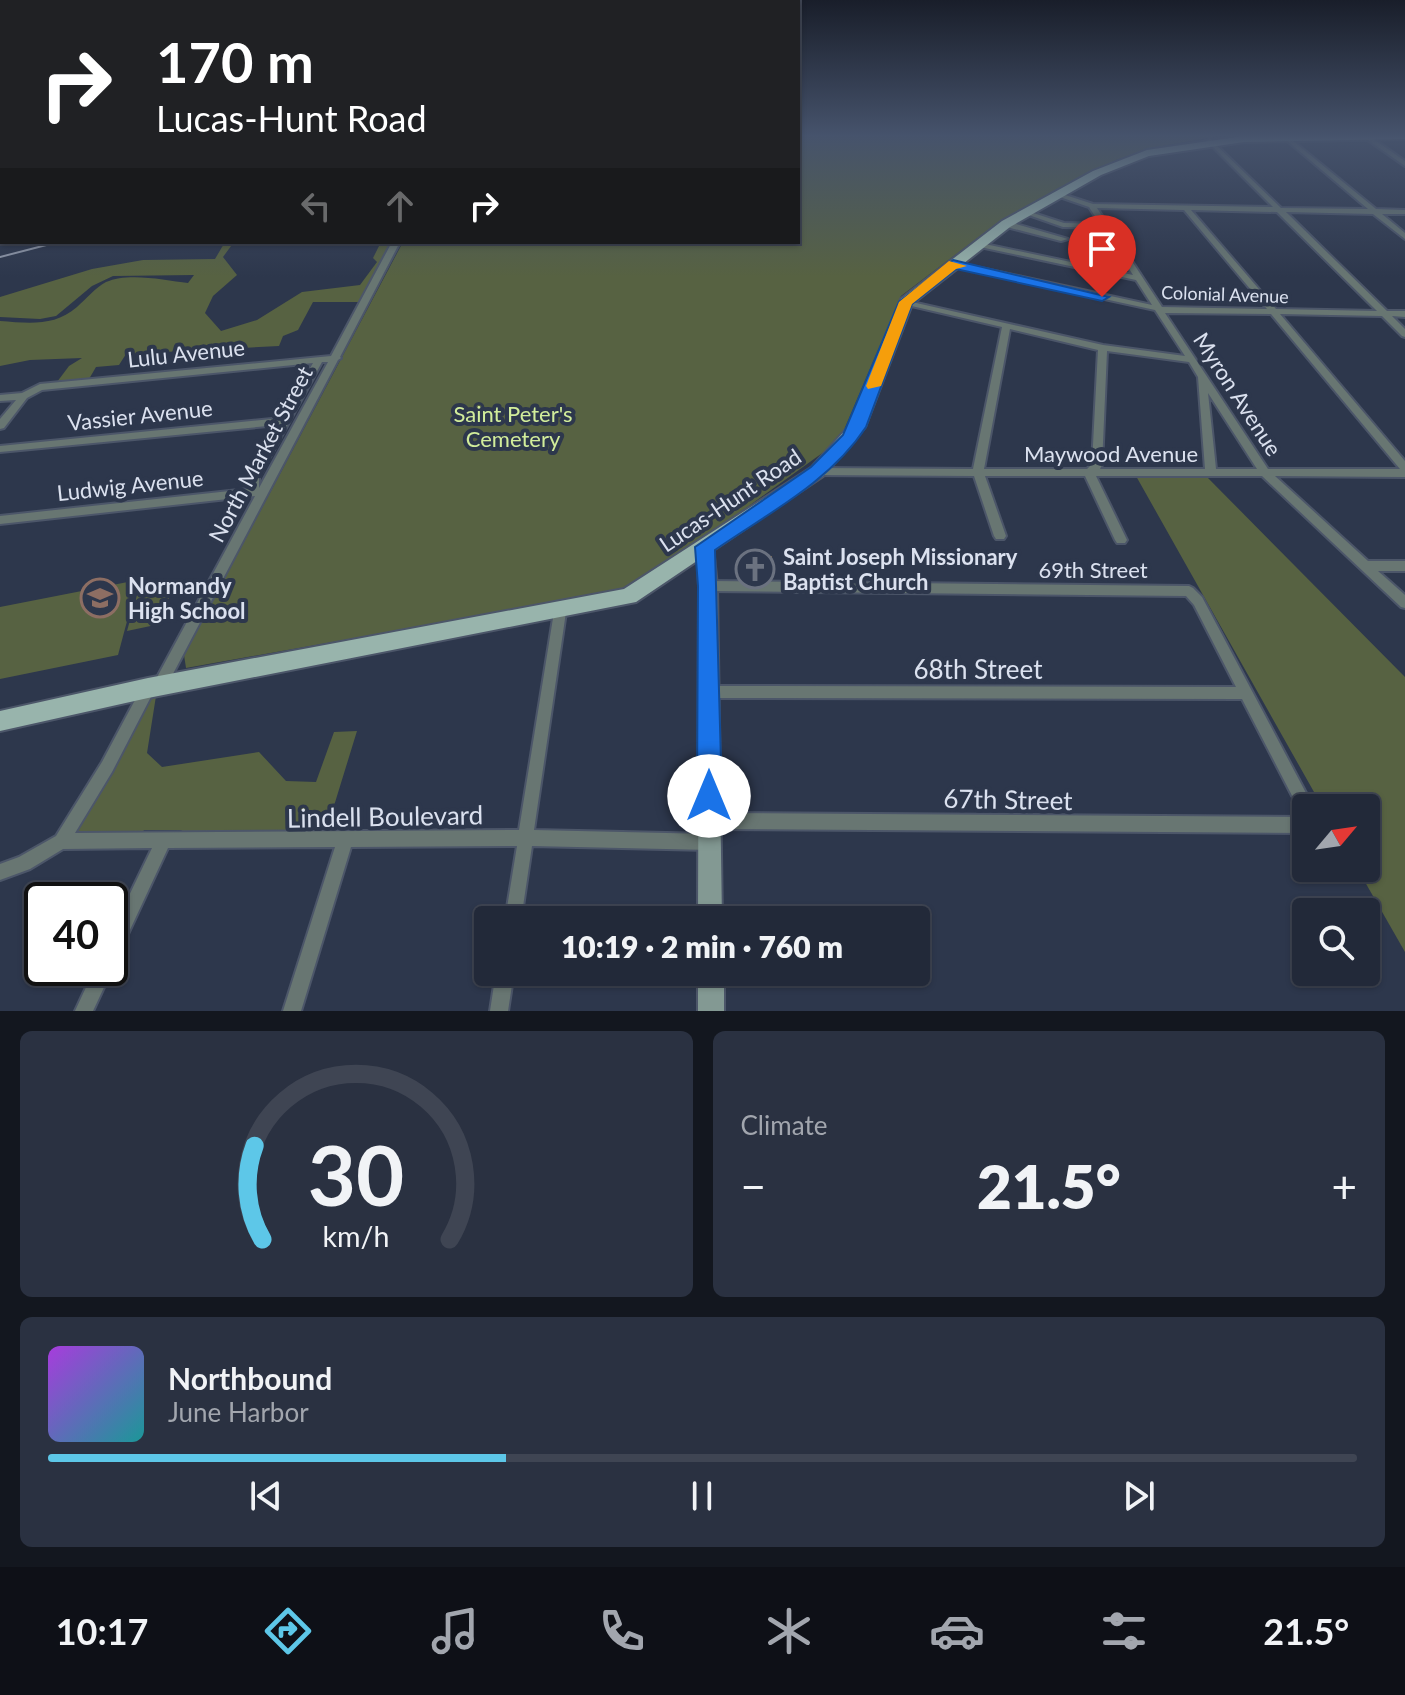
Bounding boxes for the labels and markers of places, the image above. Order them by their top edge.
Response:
pin [1068,215,1136,297]
place label: Saint Joseph Missionary Baptist Church [783,543,1018,595]
church icon: Saint Joseph Missionary Baptist Church [734,548,776,590]
place label: Normandy High School [128,572,246,624]
school or university icon: Normandy High School [79,577,121,619]

